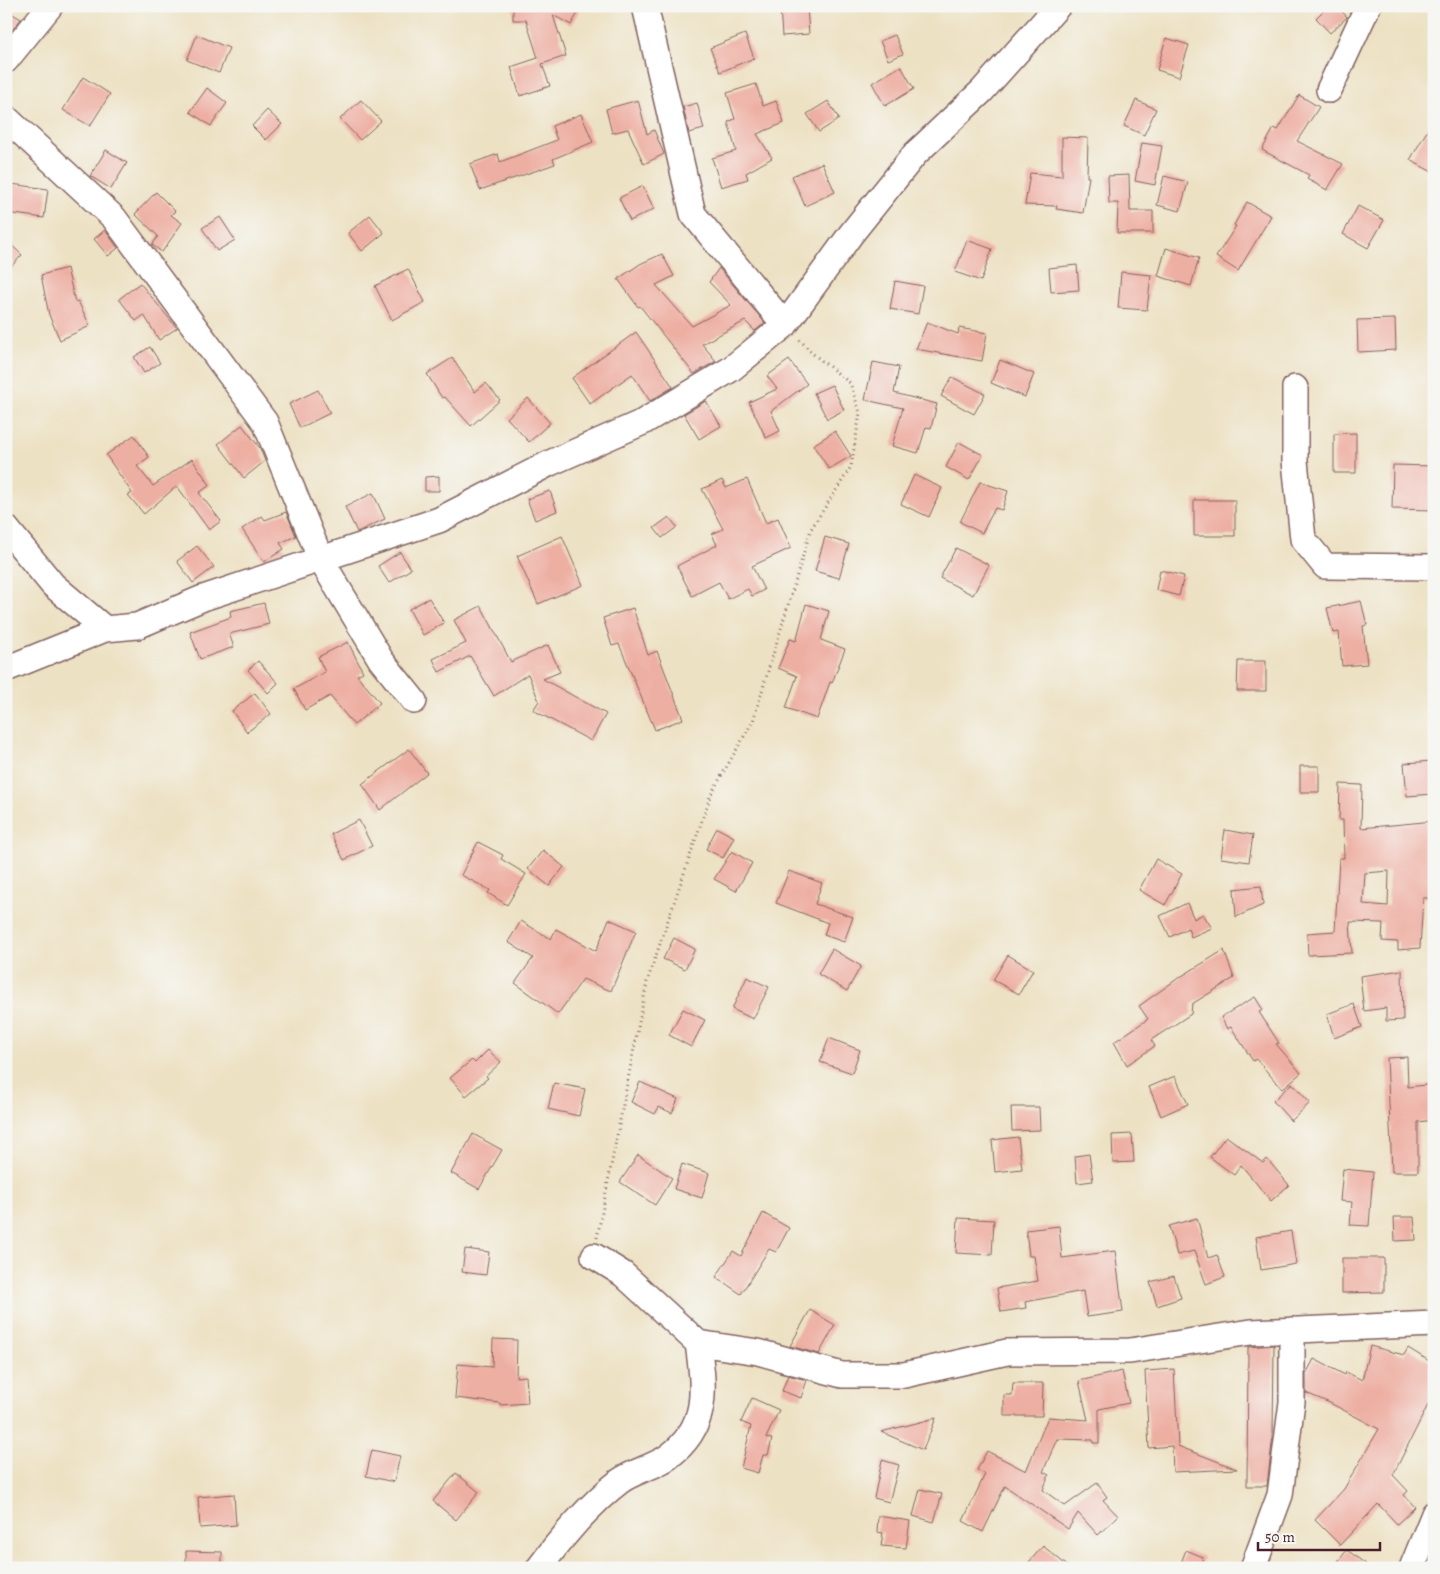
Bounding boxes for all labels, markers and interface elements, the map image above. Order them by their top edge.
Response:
scale bar [1258,1519,1380,1551]
text: 50 m [1265,1527,1295,1547]

